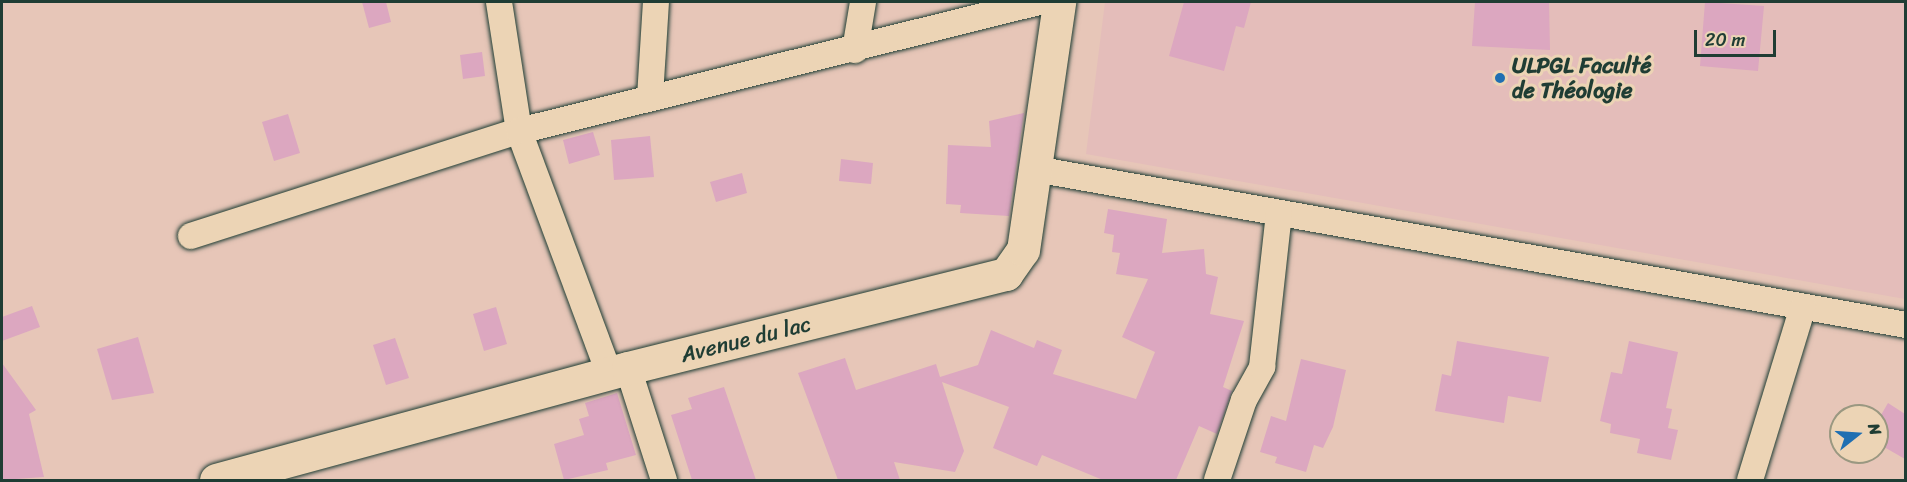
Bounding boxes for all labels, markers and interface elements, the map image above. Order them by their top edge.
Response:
scale bar [1697,18,1780,56]
text: 20 m [1705,24,1745,56]
place label: ULPGL Faculté de Théologie [1512,52,1651,104]
marker: ULPGL Faculté de Théologie [1493,71,1507,85]
street label: Avenue du lac [678,310,814,368]
north arrow [1829,404,1889,464]
text: N [1859,420,1890,439]

